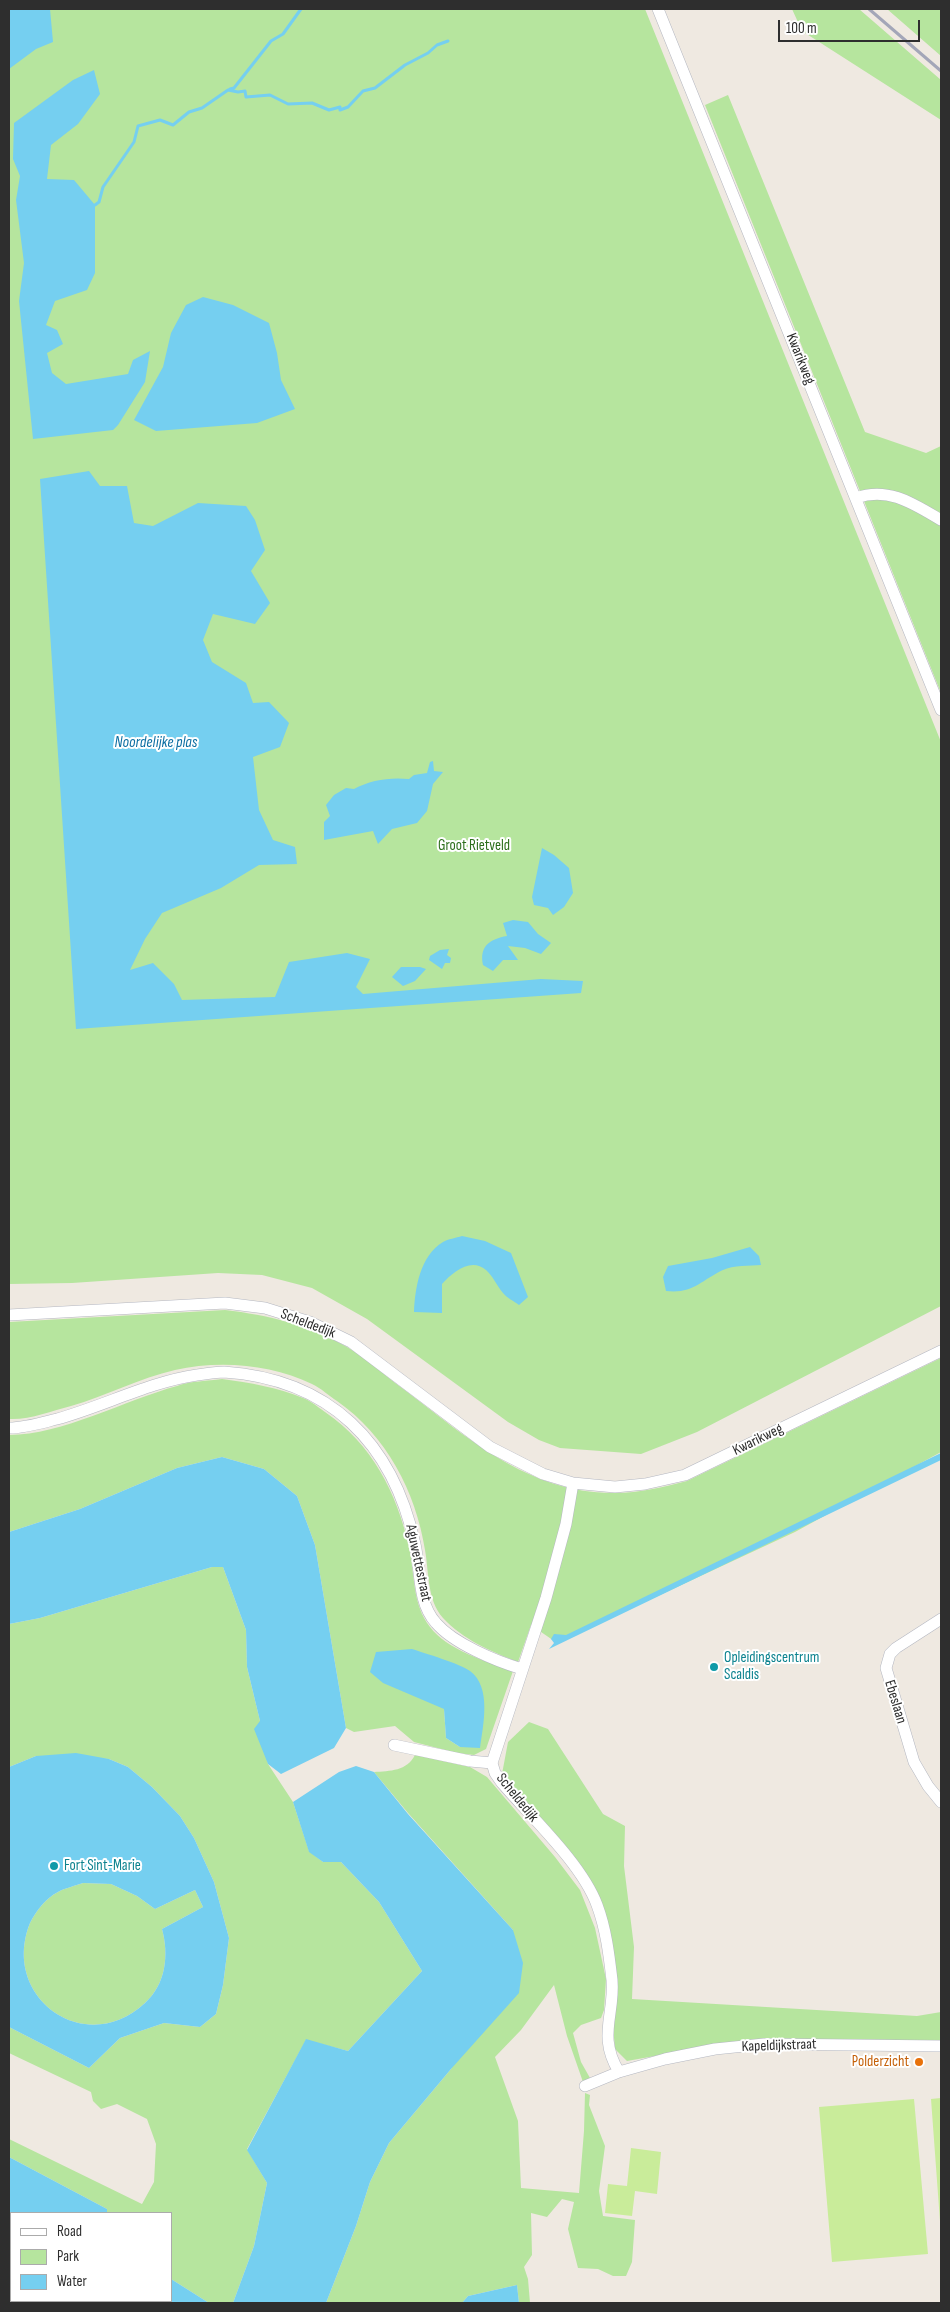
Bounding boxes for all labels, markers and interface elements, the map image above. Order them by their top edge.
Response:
scale bar [780,10,922,42]
text: 100 m [786,19,817,38]
street label: Kwarikweg [782,331,818,387]
water label: Noordelijke plas [115,733,197,753]
park label: Groot Rietveld [438,837,510,855]
street label: Scheldedijk [278,1305,338,1343]
street label: Kwarikweg [730,1420,786,1460]
street label: Aguwettestraat [401,1523,435,1603]
place label: Opleidingscentrum Scaldis [724,1649,819,1684]
marker: Opleidingscentrum Scaldis [708,1661,720,1673]
street label: Ebeslaan [880,1678,910,1726]
street label: Scheldedijk [492,1770,542,1826]
place label: Fort Sint-Marie [64,1857,141,1875]
marker: Fort Sint-Marie [48,1860,60,1872]
street label: Kapeldijkstraat [741,2036,817,2056]
place label: Polderzicht [852,2053,909,2071]
marker: Polderzicht [913,2056,925,2068]
legend [10,2212,172,2302]
text: Road [57,2222,82,2241]
text: Park [57,2247,79,2266]
text: Water [57,2272,87,2291]

